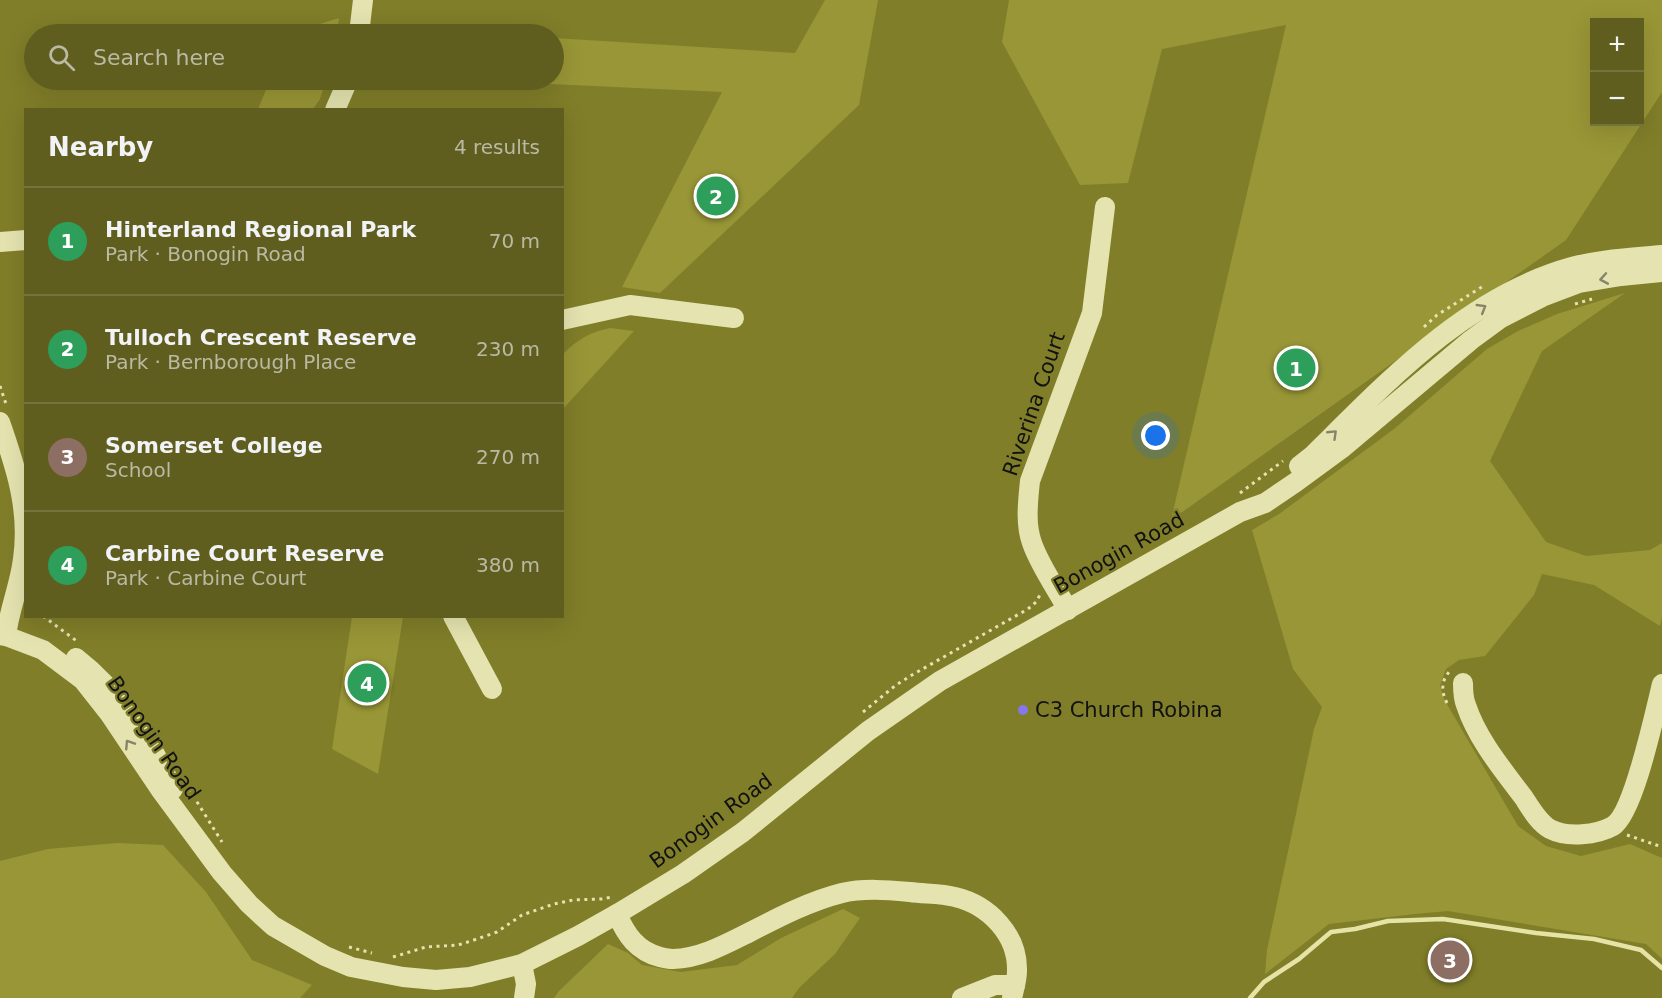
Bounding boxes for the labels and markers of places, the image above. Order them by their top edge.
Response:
pin: 2 [696,174,736,218]
pin: 1 [1276,346,1316,391]
pin: 4 [348,660,386,706]
place label: C3 Church Robina [1035,698,1223,722]
marker: C3 Church Robina [1016,703,1030,717]
pin: 3 [1430,938,1470,982]

